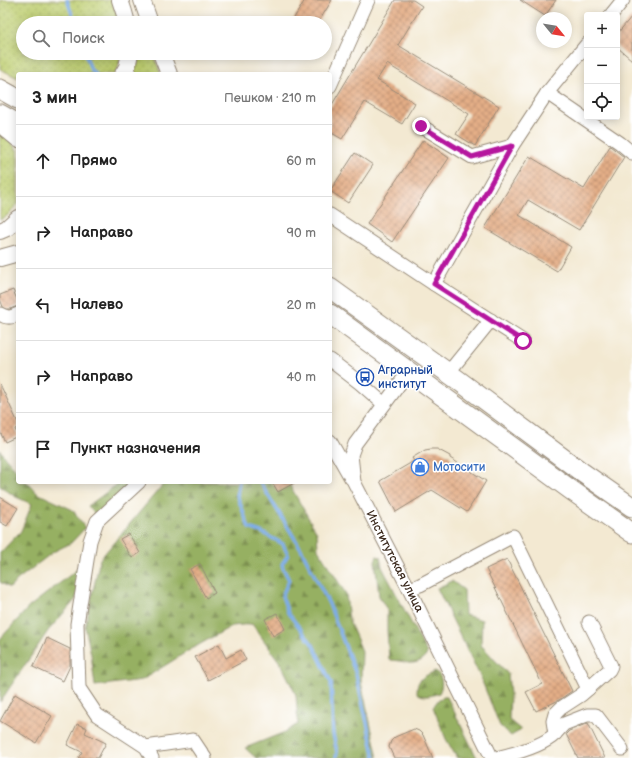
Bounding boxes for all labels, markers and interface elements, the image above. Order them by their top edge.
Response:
north arrow [536,12,572,48]
map controls [584,12,620,120]
button: + [584,12,620,48]
search box [16,16,332,60]
icon: search [30,27,52,49]
text: Поиск [62,29,105,48]
button: − [584,48,620,84]
button: locate [584,84,620,120]
text: 3 мин [32,88,77,108]
text: Пешком · 210 m [224,90,316,106]
route end [412,117,430,135]
icon: ahead [32,150,54,172]
text: Прямо [70,151,117,170]
text: 60 m [286,153,316,169]
icon: right [32,222,54,244]
text: Направо [70,223,133,242]
text: 90 m [287,225,316,241]
icon: left [32,294,54,316]
text: Налево [70,295,123,314]
text: 20 m [286,297,316,313]
route start [514,332,532,350]
place label: Аграрный институт [377,363,433,392]
icon: right [32,366,54,388]
text: Направо [70,367,133,386]
bus stop icon: Аграрный институт [355,367,375,387]
text: 40 m [286,369,316,385]
icon: arrive [32,438,54,460]
text: Пункт назначения [70,439,201,458]
shop icon: Мотосити [410,457,430,477]
place label: Мотосити [433,460,486,475]
street label: Институтская улица [362,508,427,615]

